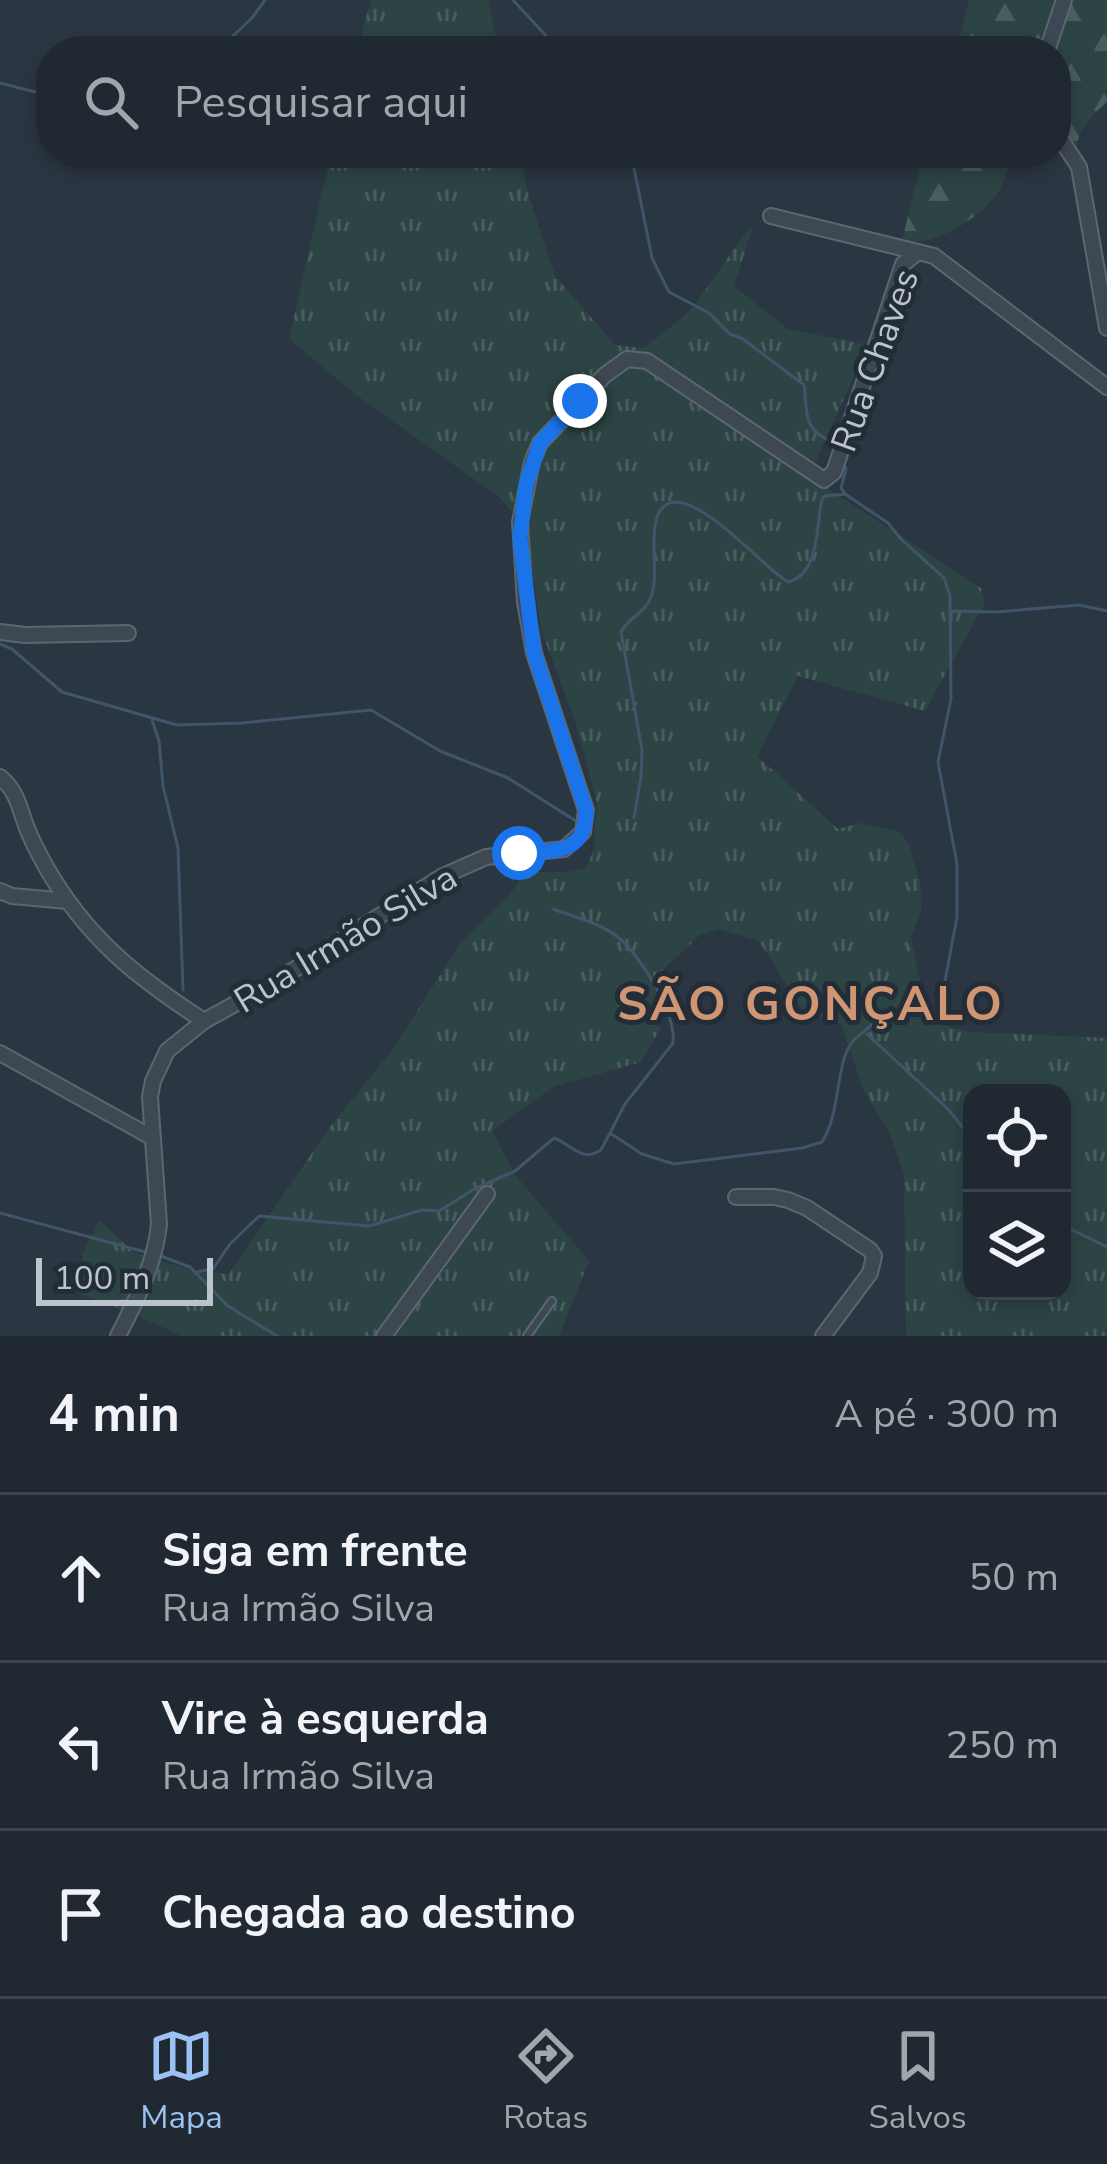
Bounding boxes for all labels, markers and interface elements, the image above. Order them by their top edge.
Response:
search box [36,36,1071,168]
icon: search [78,69,144,135]
text: Pesquisar aqui [174,72,468,133]
street label: Rua Chaves [820,262,931,459]
route end [553,374,607,428]
route start [492,826,546,880]
street label: Rua Irmão Silva [225,853,466,1025]
district label: SÃO GONÇALO [617,971,1005,1037]
map controls [963,1084,1071,1300]
button: locate [963,1084,1071,1192]
button: layers [963,1192,1071,1300]
scale bar [36,1252,213,1305]
text: 100 m [54,1256,150,1301]
text: 4 min [48,1379,180,1449]
text: A pé · 300 m [835,1388,1059,1441]
text: Siga em frente [162,1521,468,1582]
icon: ahead [48,1545,114,1611]
text: 50 m [969,1551,1059,1604]
text: Rua Irmão Silva [162,1582,435,1635]
text: Vire à esquerda [162,1689,489,1750]
icon: left [48,1713,114,1779]
text: 250 m [945,1719,1059,1772]
text: Rua Irmão Silva [162,1750,435,1803]
icon: arrive [48,1881,114,1947]
text: Chegada ao destino [162,1883,576,1944]
tab: Mapa [140,2023,223,2140]
tab: Rotas [503,2023,588,2140]
tab: Salvos [869,2023,967,2140]

